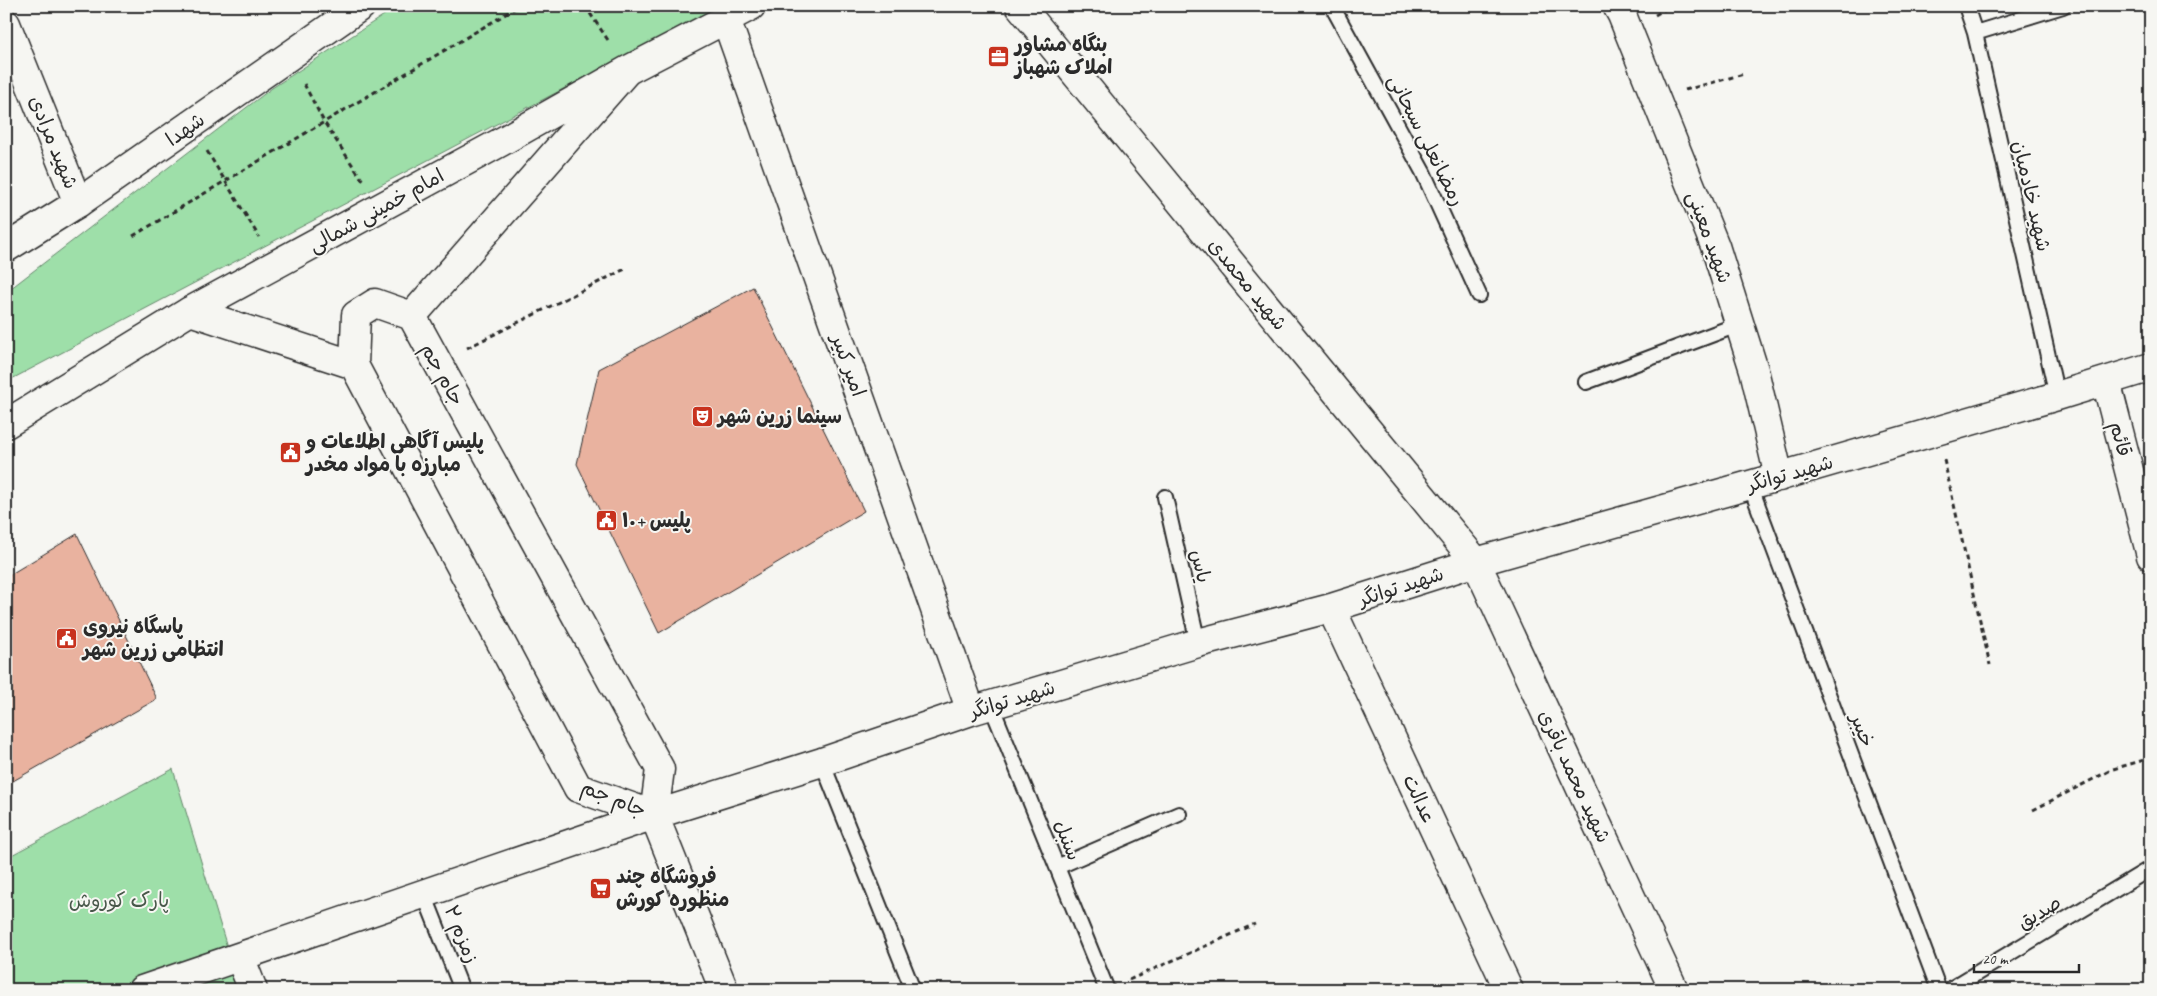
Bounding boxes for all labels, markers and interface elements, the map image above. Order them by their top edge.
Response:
place label: بنگاه مشاور املاک شهباز [1013,32,1113,80]
office icon: بنگاه مشاور املاک شهباز [987,44,1011,68]
street label: رمضانعلی سبحانی [1383,70,1471,210]
street label: شهید مرادی [24,92,84,192]
street label: شهدا [161,107,210,152]
street label: شهید خادمیان [2007,138,2056,254]
street label: امام خمینی شمالی [304,163,449,260]
street label: شهید معینی [1681,188,1738,287]
street label: شهید محمدی [1203,233,1292,335]
street label: امیر کبیر [825,329,871,400]
street label: جام جم [414,339,470,411]
theatre icon: سینما زرین شهر [690,404,714,428]
place label: سینما زرین شهر [716,404,842,429]
street label: قائم [2102,419,2137,460]
place label: پلیس آگاهی اطلاعات و مبارزه با مواد مخدر [304,429,484,477]
public building icon: پلیس آگاهی اطلاعات و مبارزه با مواد مخدر [278,440,302,464]
street label: شهید توانگر [1742,449,1836,498]
public building icon: پلیس +۱۰ [594,508,618,532]
place label: پلیس +۱۰ [622,508,691,533]
street label: یاس [1185,547,1216,585]
street label: شهید توانگر [1353,561,1447,613]
place label: پاسگاه نیروی انتظامی زرین شهر [81,614,224,662]
public building icon: پاسگاه نیروی انتظامی زرین شهر [55,626,79,650]
street label: شهید توانگر [964,675,1058,725]
street label: شهید محمد باقری [1533,706,1616,847]
street label: خیبر [1844,708,1880,750]
street label: عدالت [1397,771,1442,828]
street label: جام جم [577,774,650,825]
street label: سنبل [1048,816,1087,864]
place label: فروشگاه چند منظوره کورش [616,864,729,912]
supermarket icon: فروشگاه چند منظوره کورش [588,876,612,900]
park label: پارک کوروش [69,888,169,913]
street label: صدیق [2013,890,2066,935]
street label: زمزم ۲ [437,901,484,968]
scale bar [1974,941,2080,973]
text: 20 m [1982,950,2009,969]

